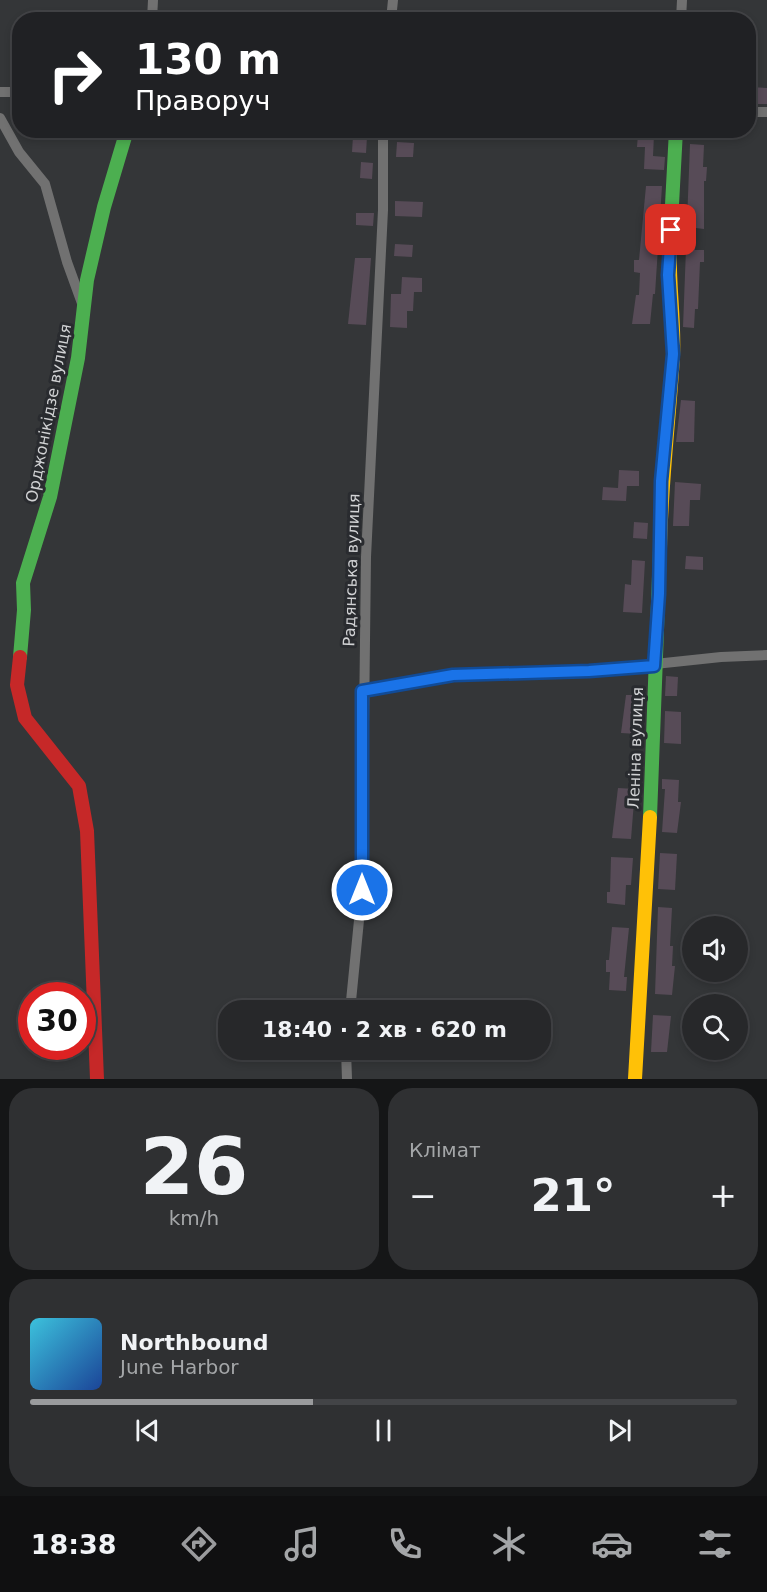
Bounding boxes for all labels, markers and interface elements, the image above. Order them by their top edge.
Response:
text: 130 m [135,35,281,84]
icon: right [36,36,114,114]
text: Праворуч [135,85,271,116]
pin [645,204,696,255]
icon: arrive [654,213,687,246]
street label: Орджонікідзе вулиця [22,322,75,504]
street label: Радянська вулиця [339,493,364,647]
street label: Леніна вулиця [624,687,647,809]
position arrow [330,858,394,922]
map controls [682,916,748,1060]
button: sound [682,916,748,982]
speed limit sign: 30 [18,982,96,1060]
button: search [682,994,748,1060]
text: 18:40 · 2 хв · 620 m [262,1017,507,1042]
text: 26 [140,1122,248,1212]
text: Клімат [409,1138,481,1162]
text: 21° [530,1169,616,1222]
text: − [409,1176,437,1215]
text: + [709,1176,737,1215]
text: km/h [169,1206,219,1230]
text: Northbound [120,1330,269,1355]
text: June Harbor [120,1355,239,1379]
icon: previous [131,1414,164,1447]
icon: pause [367,1414,400,1447]
icon: next [603,1414,636,1447]
icon: directions [178,1523,220,1565]
icon: music [281,1523,323,1565]
icon: phone [384,1523,426,1565]
icon: climate [488,1523,530,1565]
icon: car [591,1523,633,1565]
icon: filters [694,1523,736,1565]
text: 18:38 [31,1529,117,1560]

